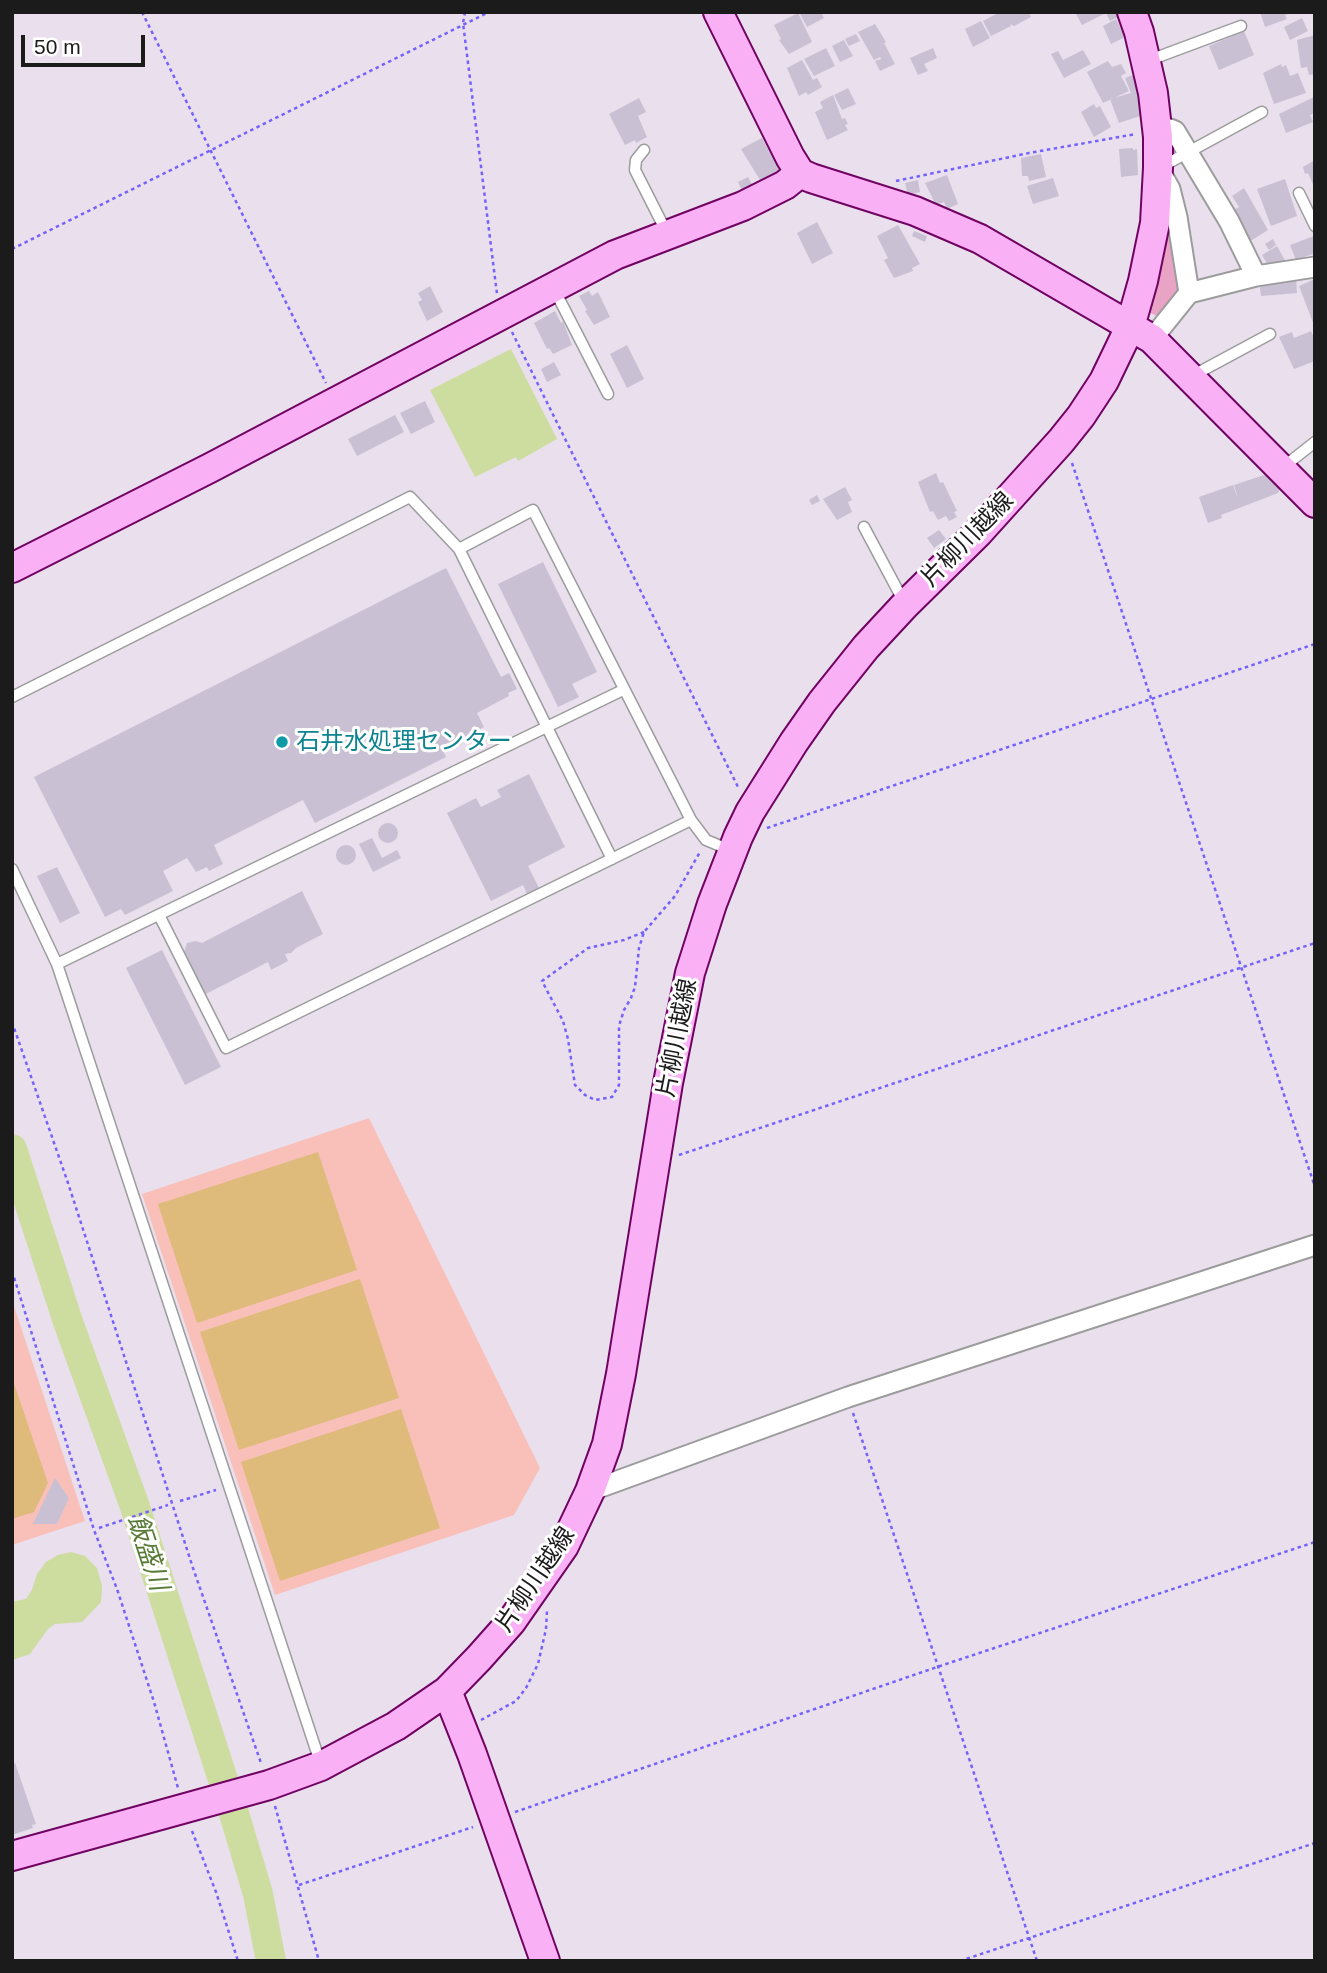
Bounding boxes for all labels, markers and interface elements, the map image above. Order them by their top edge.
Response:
scale bar [24,21,149,65]
text: 50 m [34,35,81,58]
street label: 片柳川越線 [916,487,1020,593]
place label: 石井水処理センター [296,728,512,756]
marker: 石井水処理センター [274,734,290,750]
street label: 片柳川越線 [652,976,704,1100]
water label: 飯盛川 [120,1511,174,1595]
street label: 片柳川越線 [491,1522,581,1638]

